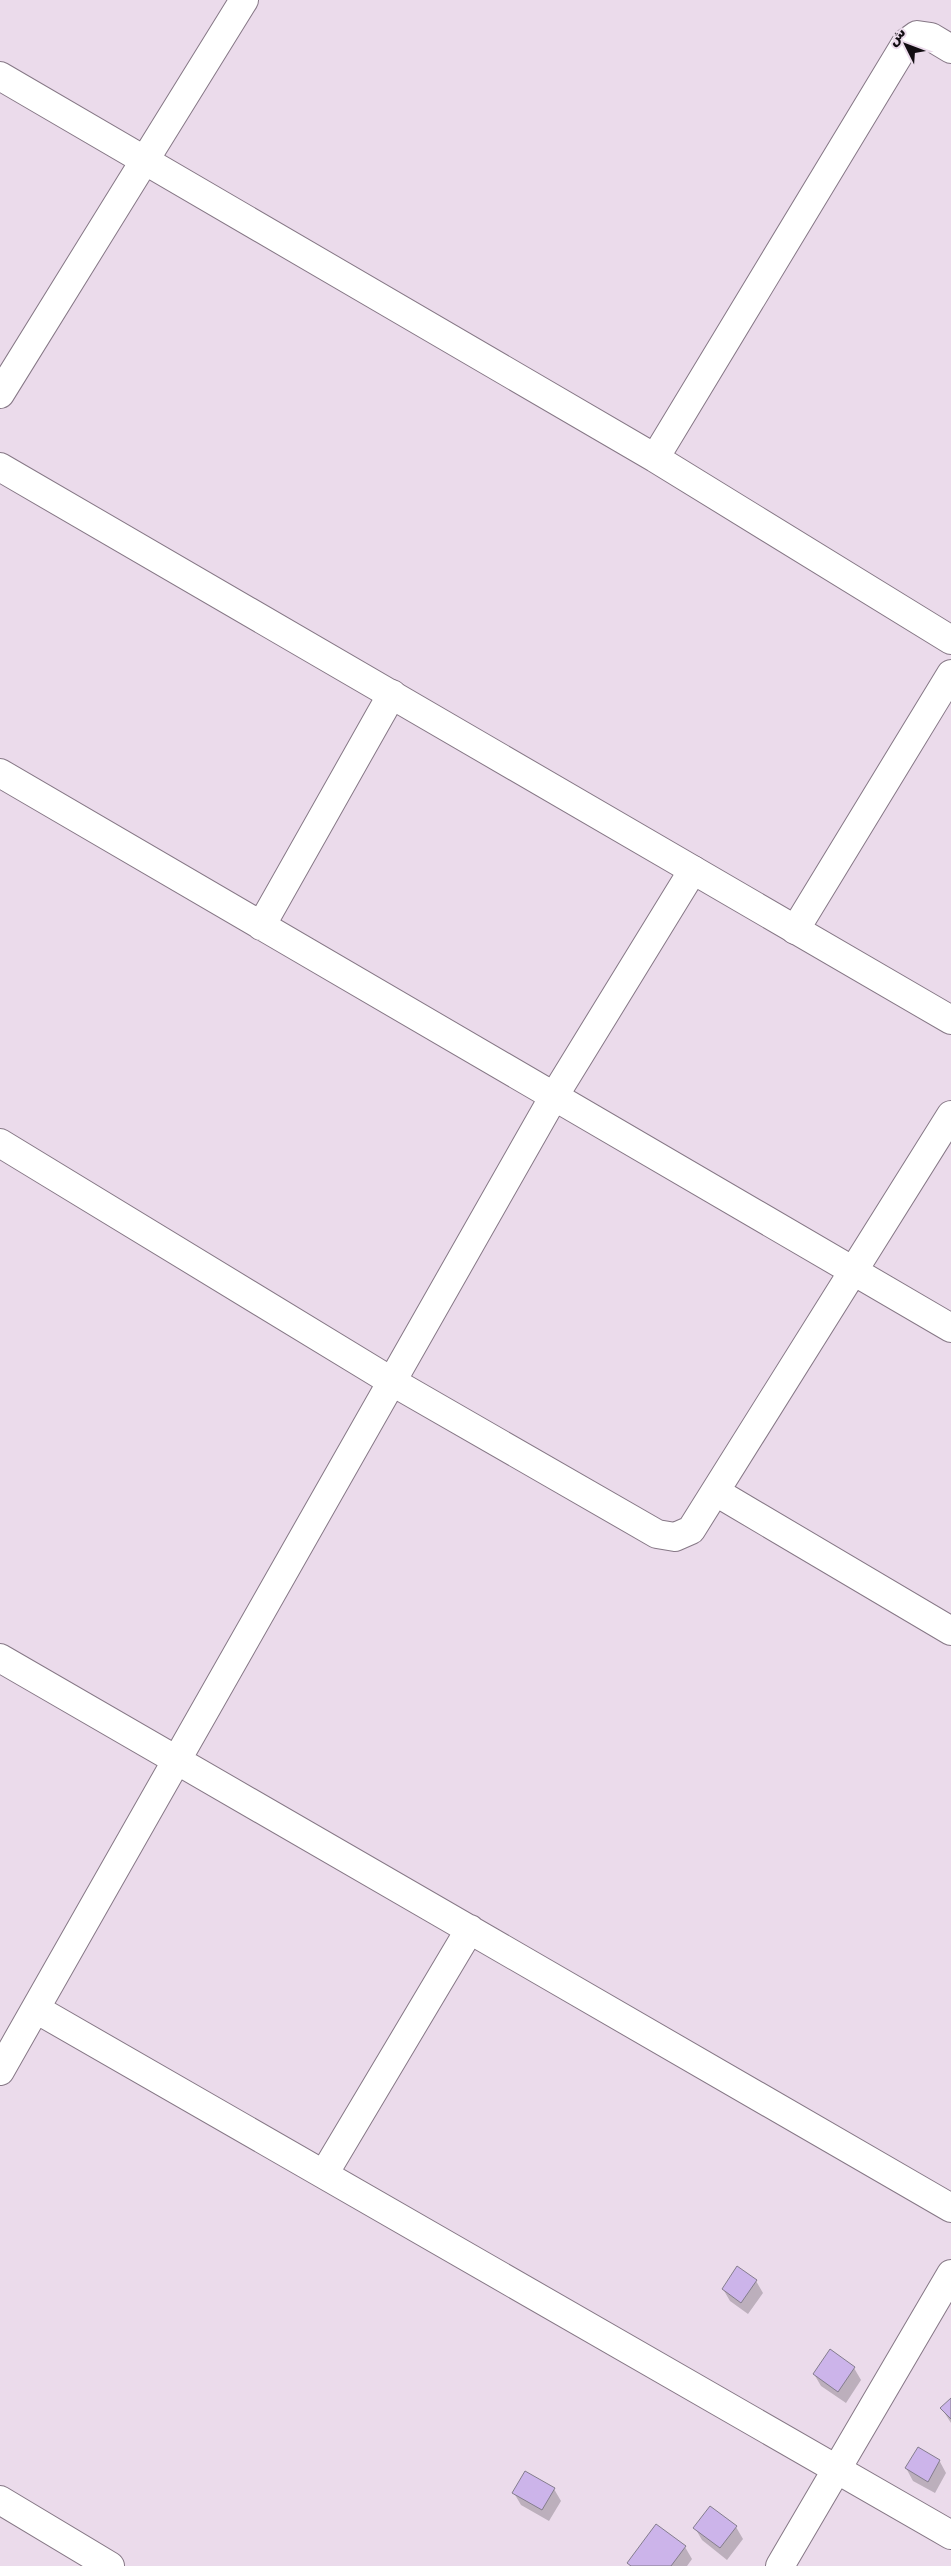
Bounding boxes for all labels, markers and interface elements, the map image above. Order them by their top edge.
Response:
north arrow [881,20,931,70]
text: ش [884,24,909,49]

